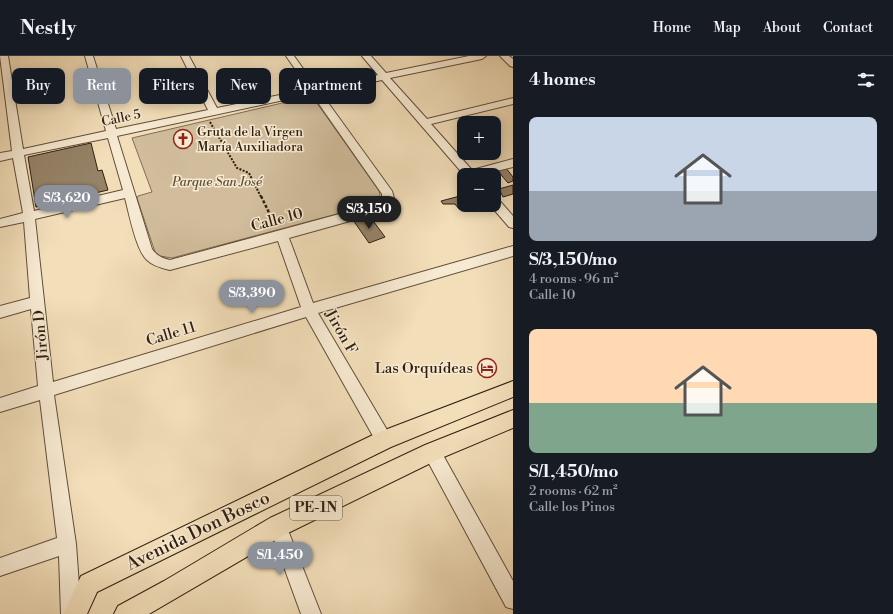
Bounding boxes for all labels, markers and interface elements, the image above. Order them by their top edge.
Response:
text: Nestly [20,16,76,40]
text: Home [653,19,691,37]
text: Map [713,19,741,37]
text: About [763,19,801,37]
text: Contact [823,19,873,37]
chip: Buy [12,68,65,104]
chip: Rent [73,68,131,104]
chip: Filters [139,68,208,104]
chip: New [216,68,271,104]
chip: Apartment [279,68,376,104]
text: 4 homes [529,69,596,91]
icon: filters [855,69,877,91]
street label: Calle 5 [100,106,142,130]
map controls [457,116,501,212]
button: + [457,116,501,160]
place label: Gruta de la Virgen María Auxiliadora [197,124,304,155]
church icon: Gruta de la Virgen María Auxiliadora [172,128,194,150]
icon: home [667,143,739,215]
button: − [457,168,501,212]
park label: Parque San José [171,174,263,190]
pin: S/3,620 [30,185,104,219]
text: S/3,620 [43,190,91,206]
pin: S/3,150 [332,196,406,230]
text: S/3,150 [346,201,392,217]
street label: Calle 10 [249,204,305,236]
text: S/3,150/mo [529,249,617,271]
text: 4 rooms · 96 m² [529,271,618,287]
pin: S/3,390 [215,280,289,314]
text: S/3,390 [228,285,276,301]
text: Calle 10 [529,287,575,303]
street label: Jirón F [320,305,361,358]
street label: Jirón D [29,309,53,362]
street label: Calle 11 [144,317,199,351]
icon: home [667,355,739,427]
hotel icon: Las Orquídeas [476,357,498,379]
place label: Las Orquídeas [375,359,473,378]
text: S/1,450/mo [529,461,619,483]
text: 2 rooms · 62 m² [529,483,618,499]
street label: Avenida Don Bosco [121,486,274,576]
road number: PE-1N [290,496,342,520]
text: Calle los Pinos [529,499,615,515]
pin: S/1,450 [243,542,317,576]
text: S/1,450 [257,547,303,563]

